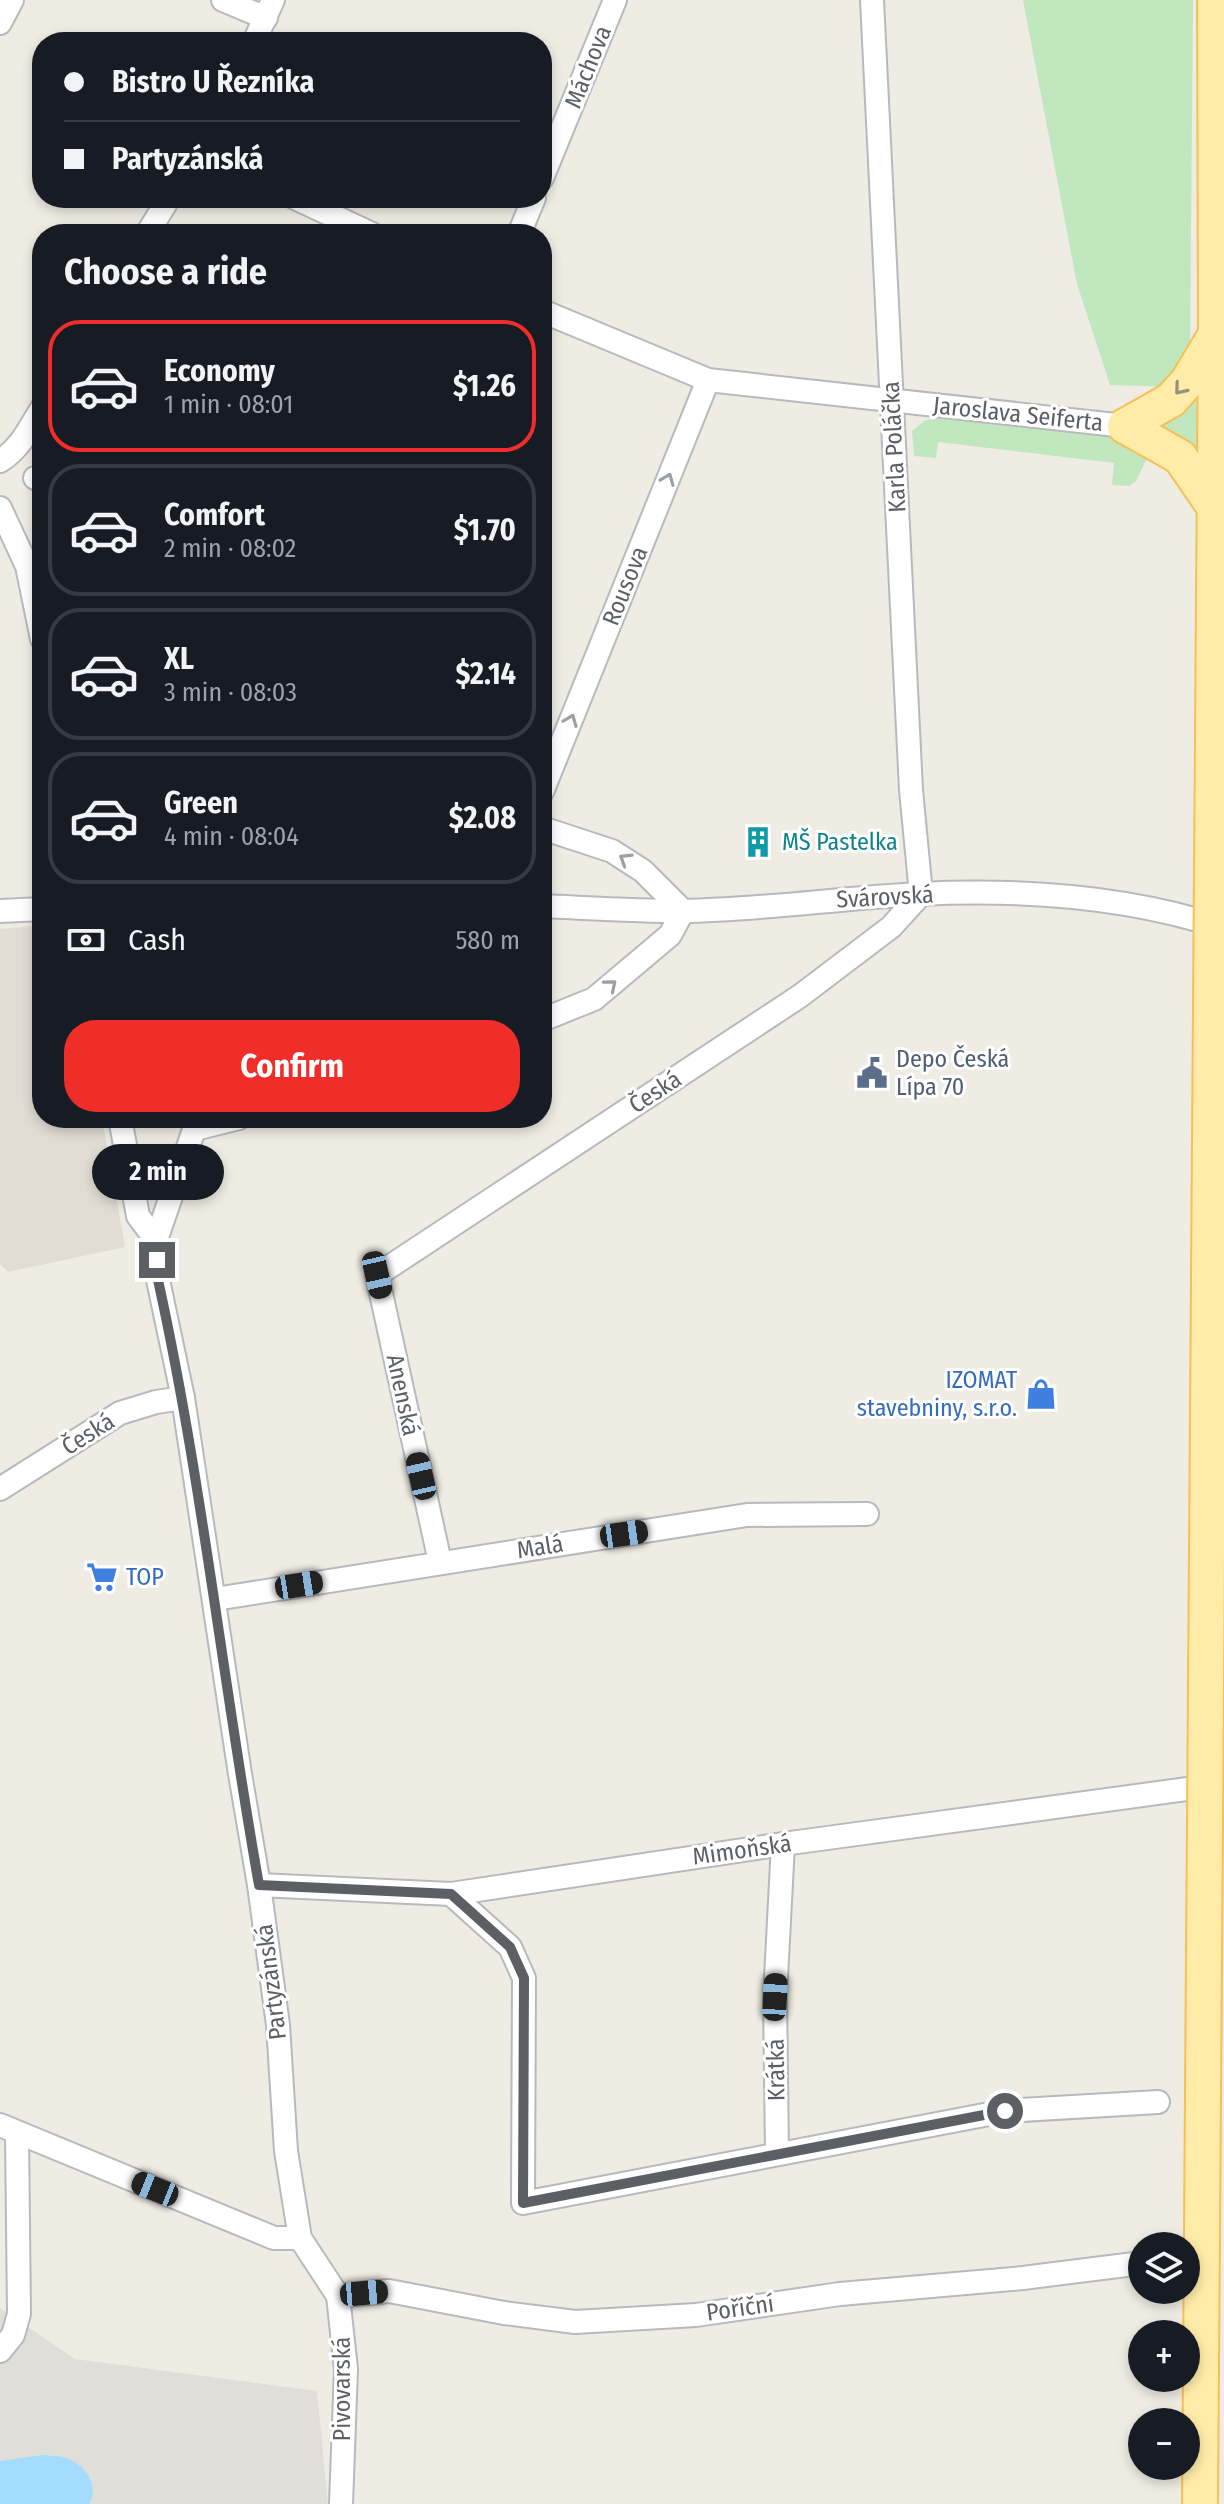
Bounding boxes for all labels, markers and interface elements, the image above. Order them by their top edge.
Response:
street label: Máchova [559,22,617,112]
text: Bistro U Řezníka [112,64,314,100]
text: Partyzánská [112,141,263,177]
text: Choose a ride [64,250,267,294]
icon: car [68,350,140,422]
text: Economy [164,353,275,389]
text: $1.26 [453,368,516,404]
one-way arrow [1175,380,1190,395]
street label: Karla Poláčka [877,381,911,513]
text: 1 min · 08:01 [164,389,293,420]
street label: Jaroslava Seiferta [932,391,1104,437]
one-way arrow [659,473,675,487]
icon: car [68,494,140,566]
text: Comfort [164,497,265,533]
text: $1.70 [454,512,516,548]
text: 2 min · 08:02 [164,533,296,564]
street label: Rousova [597,542,653,630]
icon: car [68,638,140,710]
text: XL [164,641,194,677]
text: $2.14 [455,656,516,692]
text: 3 min · 08:03 [164,677,297,708]
one-way arrow [561,714,578,728]
icon: car [68,782,140,854]
text: Green [164,785,238,821]
text: $2.08 [449,800,516,836]
text: 4 min · 08:04 [164,821,299,852]
building icon: MŠ Pastelka [741,825,775,859]
place label: MŠ Pastelka [782,827,898,856]
one-way arrow [619,854,634,869]
street label: Svárovská [836,880,934,914]
icon: cash [64,918,108,962]
text: Cash [128,922,186,958]
text: 580 m [455,925,520,956]
one-way arrow [601,980,616,995]
button: Confirm [64,1020,520,1112]
place label: Depo Česká Lípa 70 [896,1044,1009,1101]
public building icon: Depo Česká Lípa 70 [855,1056,889,1090]
street label: Česká [623,1064,686,1119]
callout: 2 min [91,1144,223,1200]
text: 2 min [129,1156,187,1187]
route end [139,1242,175,1278]
car [360,1249,394,1301]
street label: Anenská [381,1352,425,1438]
place label: IZOMAT stavebniny, s.r.o. [857,1366,1017,1422]
shop icon: IZOMAT stavebniny, s.r.o. [1024,1377,1058,1411]
street label: Česká [56,1406,119,1461]
car [404,1450,438,1502]
car [599,1519,649,1549]
street label: Malá [515,1530,565,1564]
supermarket icon: TOP [85,1560,119,1594]
place label: TOP [126,1563,164,1591]
car [273,1569,325,1601]
street label: Mimoňská [691,1829,793,1871]
street label: Partyzánská [250,1923,292,2041]
car [762,1972,788,2022]
street label: Krátká [761,2038,791,2102]
route start [987,2093,1023,2129]
car [128,2169,182,2209]
map controls [1128,2232,1200,2480]
button: layers [1128,2232,1200,2304]
car [339,2279,389,2307]
street label: Poříční [704,2289,776,2327]
button: + [1128,2320,1200,2392]
street label: Pivovarská [328,2337,356,2441]
button: − [1128,2408,1200,2480]

